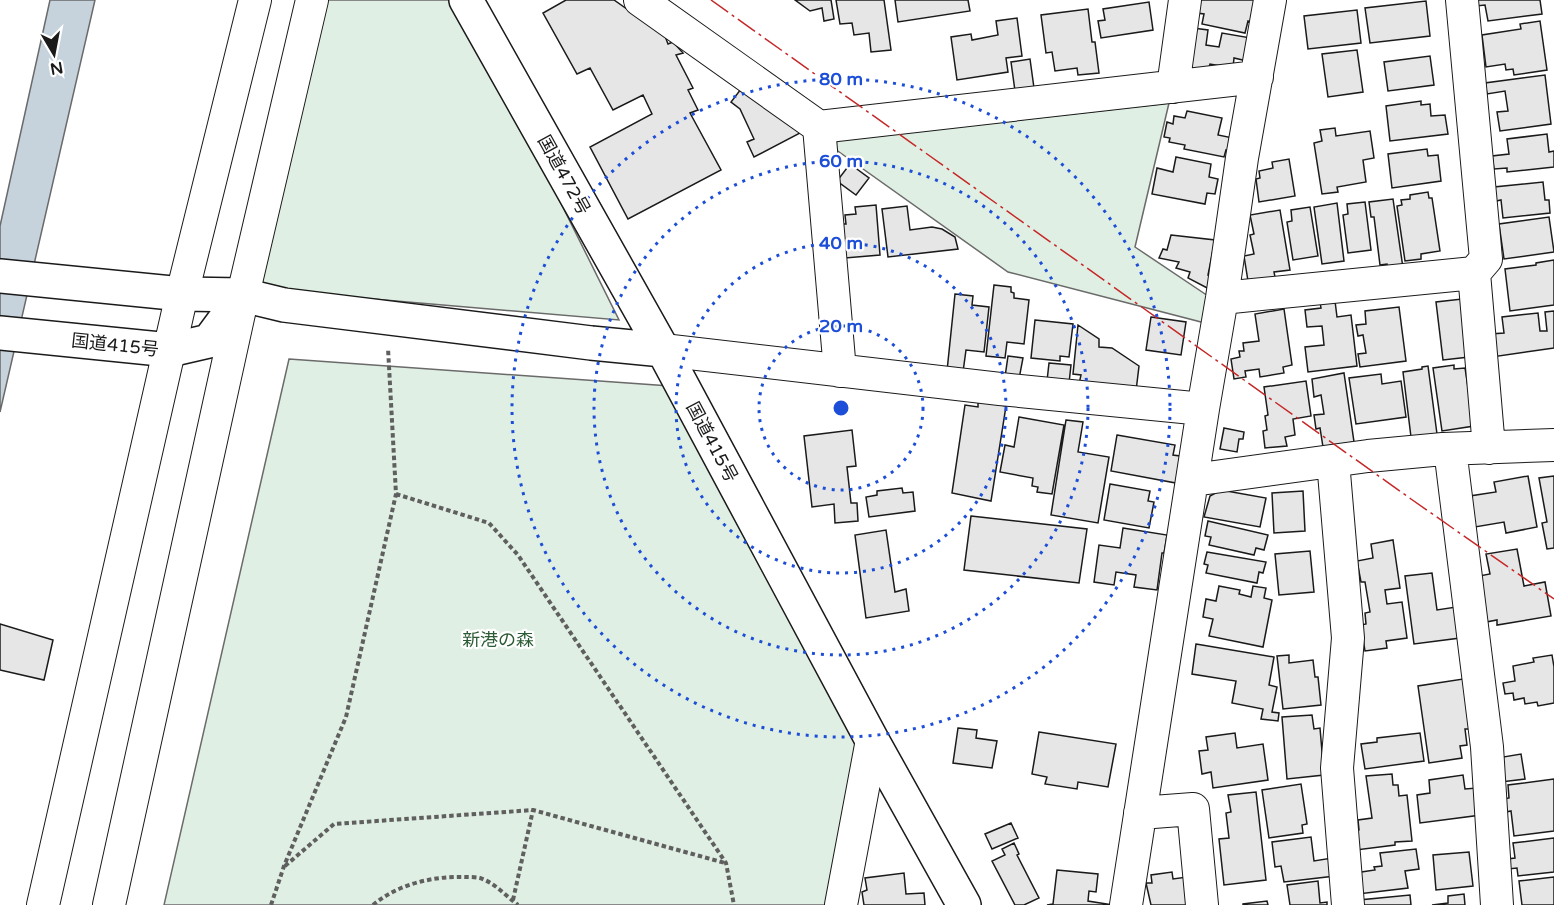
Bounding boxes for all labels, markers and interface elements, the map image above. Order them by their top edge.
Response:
north arrow [24,24,84,84]
text: N [48,57,64,79]
text: 80 m [819,68,863,90]
street label: 国道472号 [533,131,595,219]
text: 60 m [819,150,863,172]
text: 40 m [819,232,863,254]
text: 20 m [819,315,863,337]
street label: 国道415号 [70,329,160,361]
street label: 国道415号 [682,398,742,486]
centre of rings [831,398,851,418]
park label: 新港の森 [462,629,534,651]

